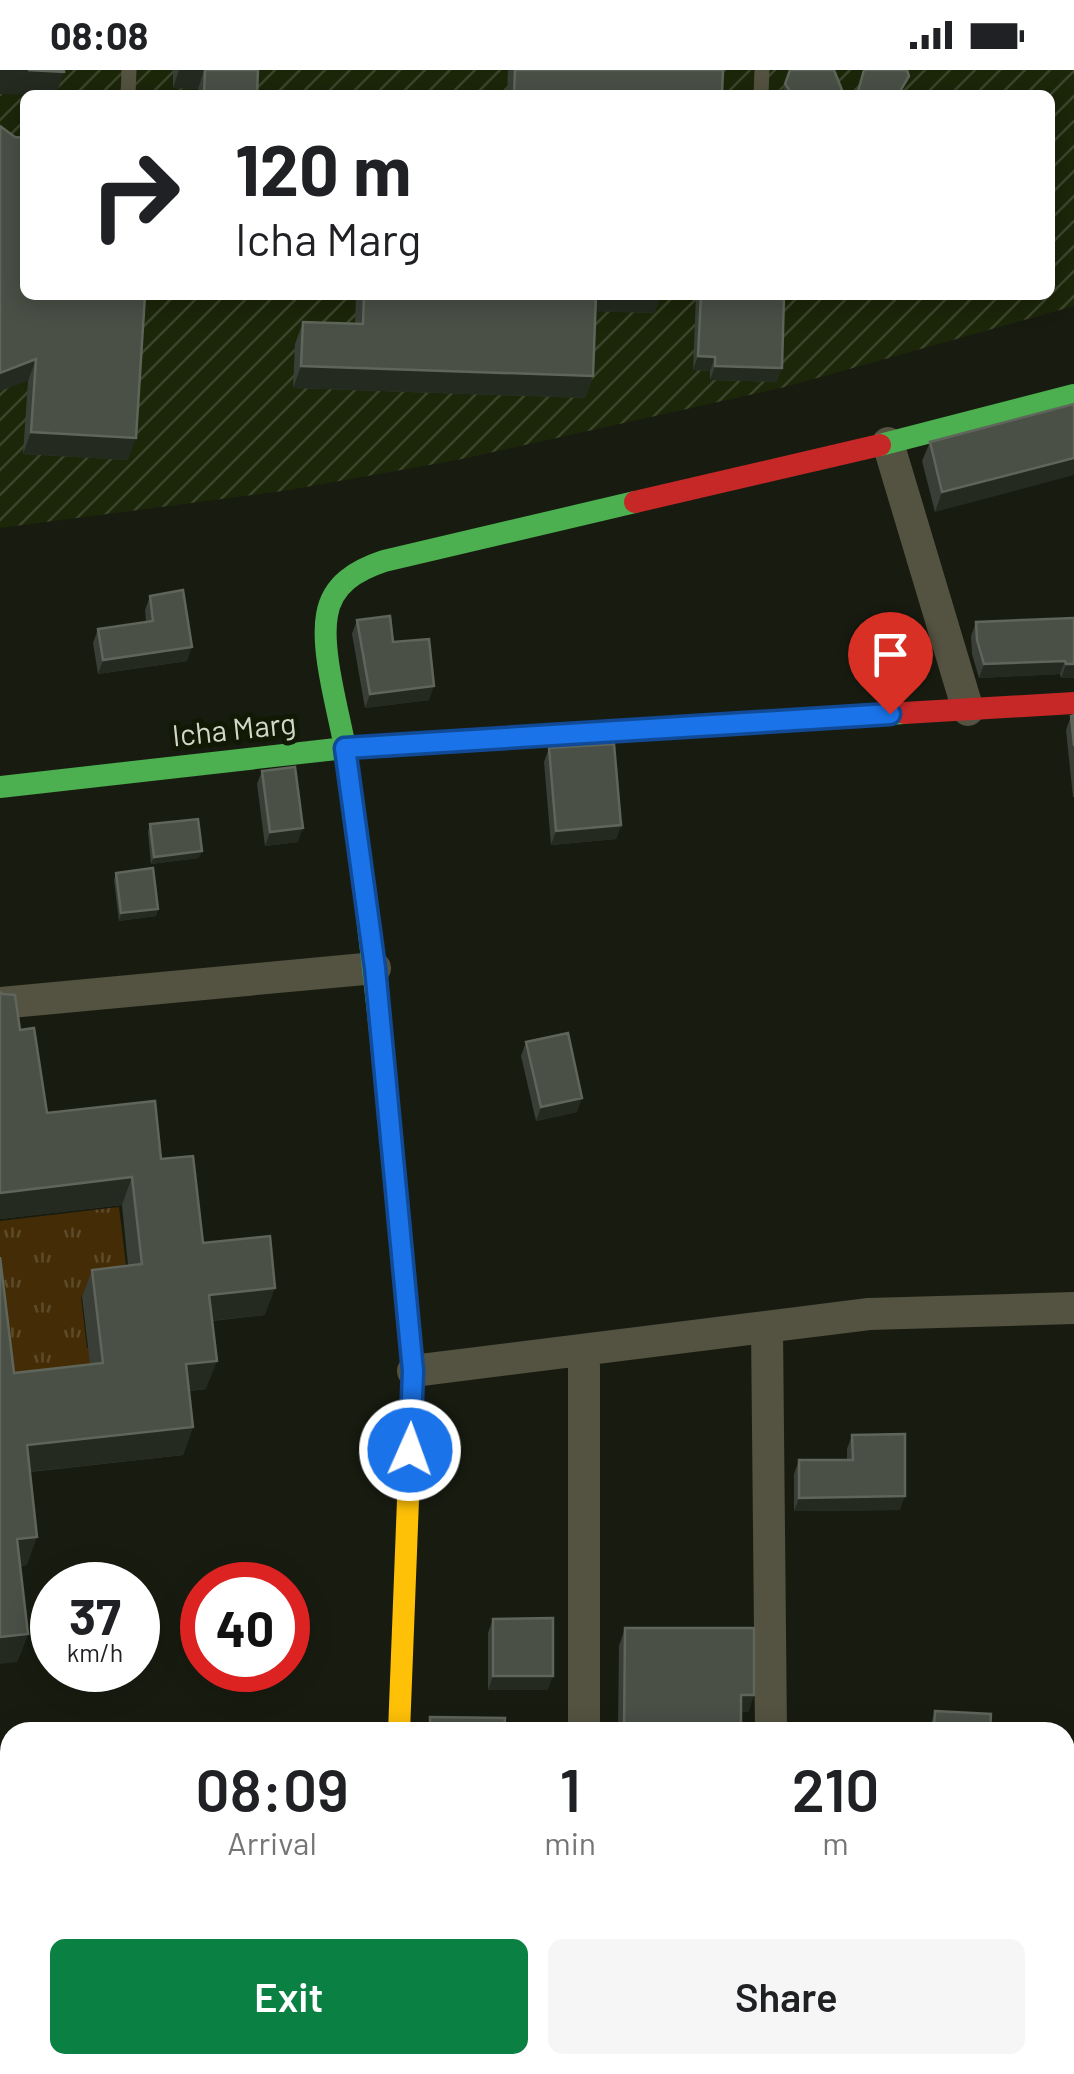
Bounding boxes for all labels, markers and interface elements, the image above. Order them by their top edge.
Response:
text: 08:08 [50,12,148,58]
text: 120 m [235,126,411,210]
icon: right [70,130,200,260]
text: Icha Marg [235,211,421,265]
pin [848,612,933,715]
icon: arrive [863,627,918,682]
street label: Icha Marg [170,704,297,752]
position arrow [358,1398,462,1502]
speed limit sign: 40 [180,1562,310,1692]
text: 37 [69,1585,121,1645]
text: km/h [67,1637,123,1667]
text: 08:09 [196,1752,349,1824]
text: 1 [560,1752,581,1824]
text: 210 [792,1752,879,1824]
text: Arrival [227,1823,317,1861]
text: min [544,1823,596,1861]
text: m [822,1823,849,1861]
button: Exit [50,1939,528,2054]
button: Share [548,1939,1025,2054]

